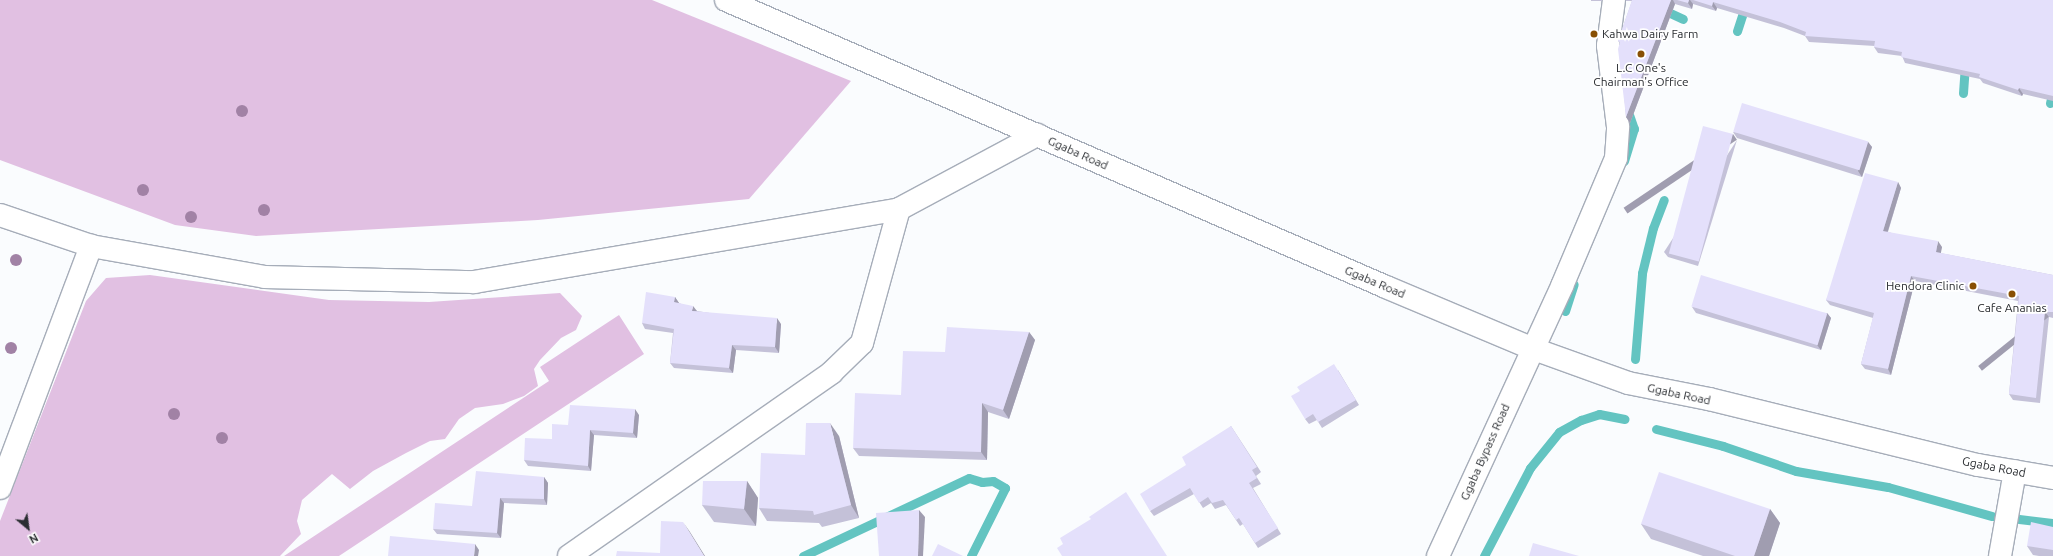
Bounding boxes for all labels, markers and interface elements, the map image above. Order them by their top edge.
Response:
place label: Kahwa Dairy Farm [1602,27,1698,41]
marker: Kahwa Dairy Farm [1589,29,1599,39]
marker: L.C One's Chairman's Office [1636,49,1646,59]
place label: L.C One's Chairman's Office [1593,61,1689,89]
street label: Ggaba Road [1046,133,1110,173]
street label: Ggaba Road [1342,263,1408,301]
place label: Hendora Clinic [1886,279,1964,293]
marker: Hendora Clinic [1967,280,1979,292]
marker: Cafe Ananias [2007,289,2017,299]
place label: Cafe Ananias [1977,301,2047,315]
street label: Ggaba Road [1646,380,1712,408]
street label: Ggaba Bypass Road [1457,401,1513,503]
street label: Ggaba Road [1961,454,2027,480]
north arrow [8,508,48,548]
text: N [27,531,40,546]

